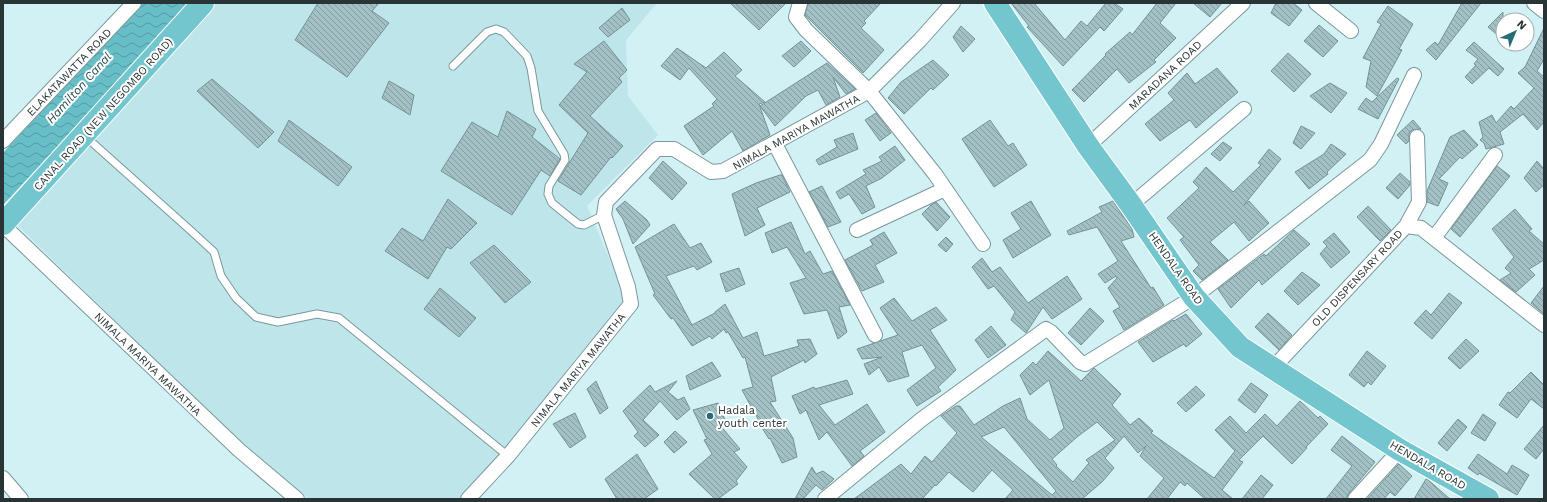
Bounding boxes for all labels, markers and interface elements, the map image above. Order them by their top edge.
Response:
north arrow [1495,12,1535,52]
text: N [1514,18,1529,33]
street label: ELAKATAWATTA ROAD [24,26,115,119]
street label: CANAL ROAD (NEW NEGOMBO ROAD) [31,35,175,193]
street label: MARADANA ROAD [1126,38,1205,113]
water label: Hamilton Canal [44,49,115,126]
street label: NIMALA MARIYA MAWATHA [731,92,862,173]
street label: OLD DISPENSARY ROAD [1309,227,1406,330]
street label: HENDALA ROAD [1146,229,1206,307]
street label: NIMALA MARIYA MAWATHA [92,310,204,419]
street label: NIMALA MARIYA MAWATHA [528,311,628,430]
place label: Hadala youth center [718,404,787,430]
marker: Hadala youth center [705,411,715,421]
street label: HENDALA ROAD [1387,438,1468,493]

